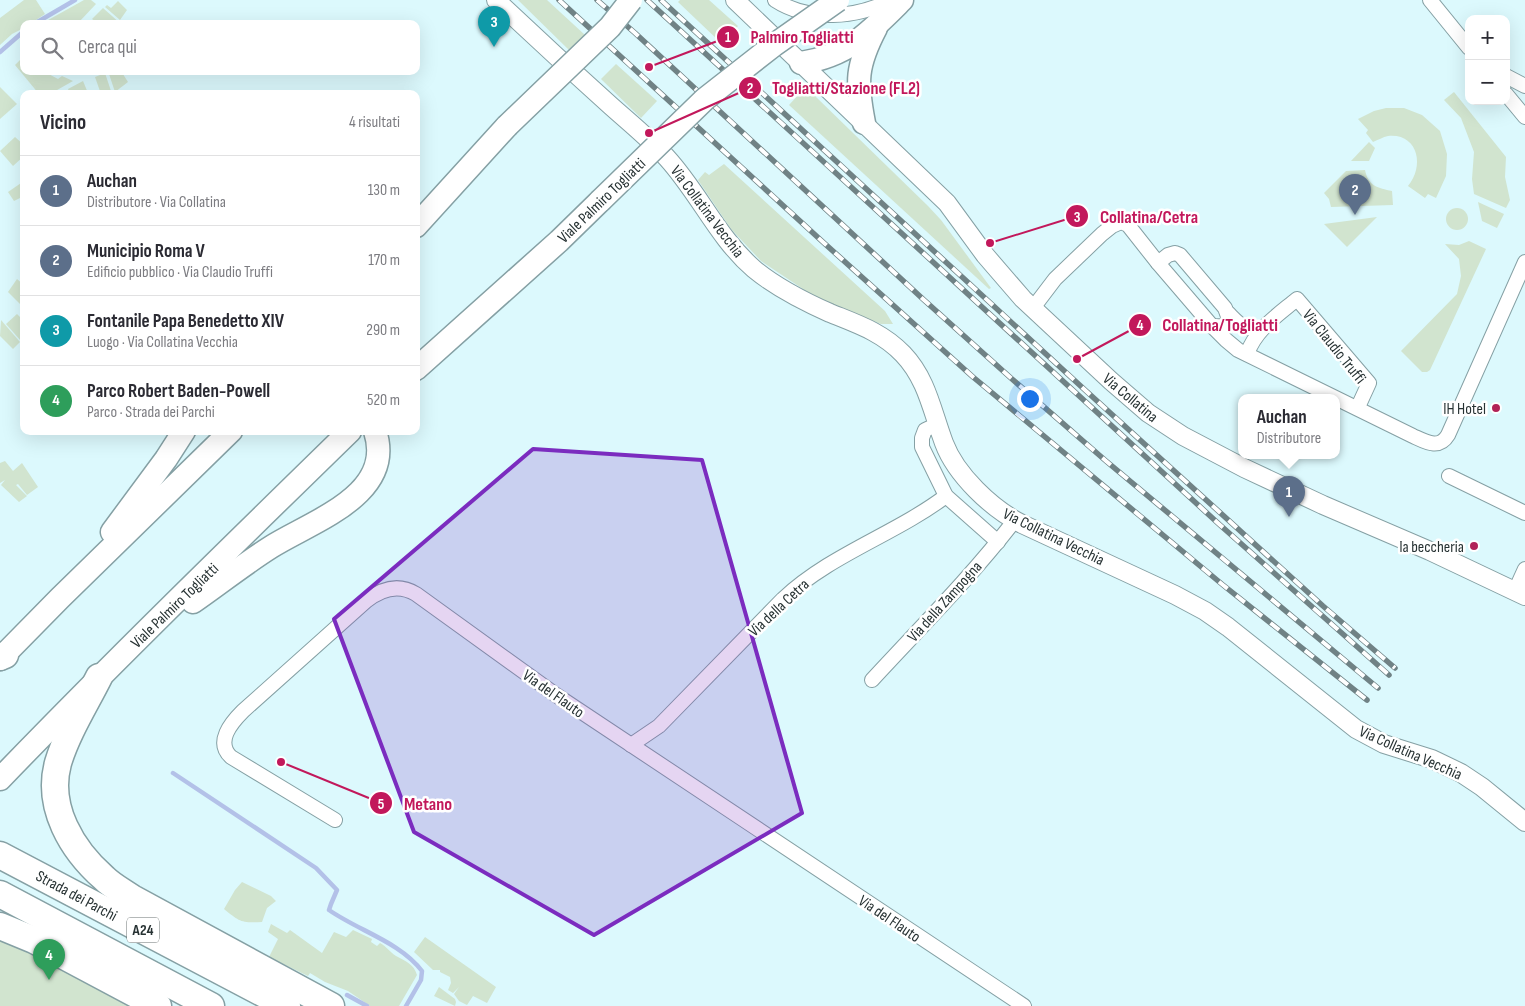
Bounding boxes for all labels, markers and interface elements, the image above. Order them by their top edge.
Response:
pin: 3 [478,6,510,47]
map controls [1465,15,1510,105]
button: + [1465,15,1510,60]
search box [20,20,420,75]
callout: Palmiro Togliatti [716,20,864,53]
text: Palmiro Togliatti [750,27,854,48]
text: 1 [725,28,731,47]
icon: search [38,34,66,62]
text: Cerca qui [78,36,137,59]
button: − [1465,60,1510,105]
callout: Togliatti/Stazione (FL2) [737,71,930,104]
text: Togliatti/Stazione (FL2) [772,78,920,99]
text: 2 [747,79,753,98]
text: Vicino [40,110,86,135]
text: 4 risultati [349,113,400,132]
street label: Viale Palmiro Togliatti [554,155,650,248]
street label: Via Collatina Vecchia [666,162,748,262]
text: Auchan [87,170,137,193]
pin: 2 [1339,174,1371,215]
text: 1 [53,181,59,200]
text: 130 m [368,181,400,200]
text: Distributore · Via Collatina [87,193,226,212]
callout: Collatina/Cetra [1065,200,1208,233]
text: Collatina/Cetra [1100,207,1198,228]
text: 3 [1074,208,1081,227]
text: Municipio Roma V [87,240,205,263]
text: 2 [52,251,60,270]
text: 170 m [368,251,400,270]
text: Edificio pubblico · Via Claudio Truffi [87,263,273,282]
street label: Via Claudio Truffi [1298,306,1370,388]
callout: Collatina/Togliatti [1127,308,1288,341]
text: Fontanile Papa Benedetto XIV [87,310,284,333]
text: Collatina/Togliatti [1162,315,1278,336]
text: 4 [1137,316,1144,335]
text: 3 [52,321,60,340]
text: 290 m [366,321,400,340]
text: Luogo · Via Collatina Vecchia [87,333,238,352]
street label: Via Collatina [1099,370,1161,427]
text: Parco Robert Baden-Powell [87,380,270,403]
your location [1017,386,1043,412]
text: 4 [52,391,60,410]
text: 520 m [367,391,400,410]
popup [1238,394,1340,459]
place label: IH Hotel [1443,400,1486,419]
marker: IH Hotel [1490,402,1502,414]
text: Parco · Strada dei Parchi [87,403,215,422]
text: Auchan [1257,406,1307,429]
text: Distributore [1257,429,1321,448]
pin: 1 [1273,476,1305,517]
street label: Via Collatina Vecchia [1000,505,1107,570]
place label: la beccheria [1400,538,1464,557]
marker: la beccheria [1468,540,1480,552]
street label: Via della Zampogna [904,558,986,646]
street label: Viale Palmiro Togliatti [127,560,223,653]
street label: Via della Cetra [745,575,813,641]
street label: Via del Flauto [519,666,588,722]
street label: Via Collatina Vecchia [1356,722,1465,785]
callout: Metano [369,787,462,820]
text: Metano [404,794,452,815]
text: 5 [378,795,385,814]
street label: Strada dei Parchi [32,867,120,926]
street label: Via del Flauto [854,892,924,947]
road number: A24 [127,918,159,942]
pin: 4 [33,939,65,980]

